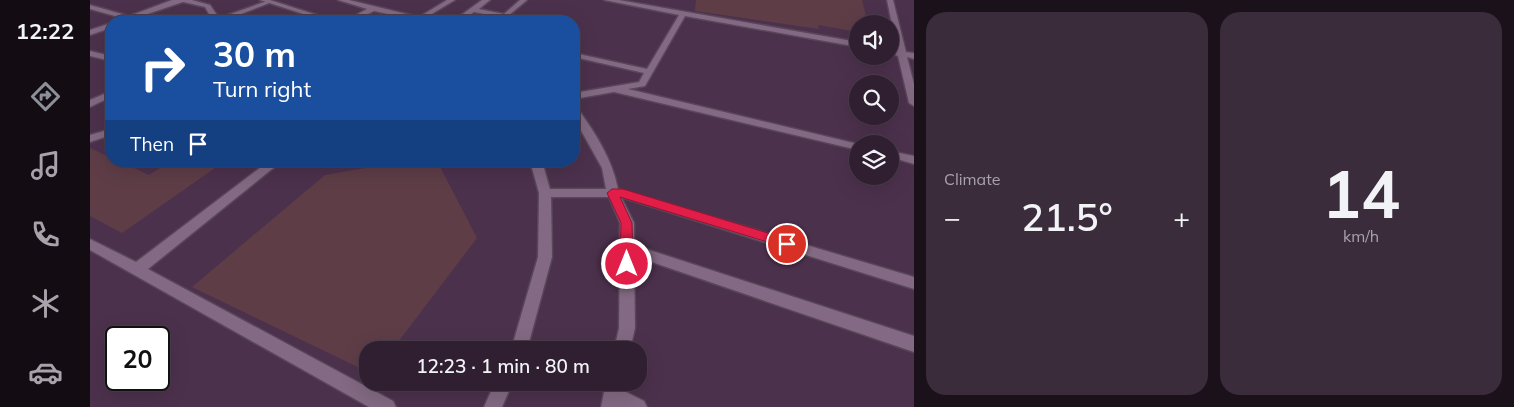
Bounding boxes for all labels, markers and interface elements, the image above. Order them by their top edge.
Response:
map controls [849,15,899,185]
button: sound [849,15,899,65]
text: 12:22 [16,17,74,45]
text: 30 m [213,32,296,76]
icon: right [130,35,195,100]
text: Turn right [213,75,311,103]
button: search [849,75,899,125]
icon: directions [28,79,63,114]
icon: arrive [184,130,212,158]
text: Then [130,132,174,156]
button: layers [849,135,899,185]
icon: music [28,148,63,183]
text: 14 [1322,153,1400,234]
text: Climate [944,169,1000,189]
text: 21.5° [1021,193,1113,241]
text: − [944,200,961,235]
text: + [1173,200,1190,235]
icon: phone [28,217,63,252]
pin [766,223,808,265]
text: km/h [1343,226,1379,246]
icon: arrive [773,230,801,258]
position arrow [600,237,652,289]
icon: climate [28,286,63,321]
speed limit sign: 20 [105,326,170,391]
text: 12:23 · 1 min · 80 m [416,354,590,378]
icon: car [28,355,63,390]

